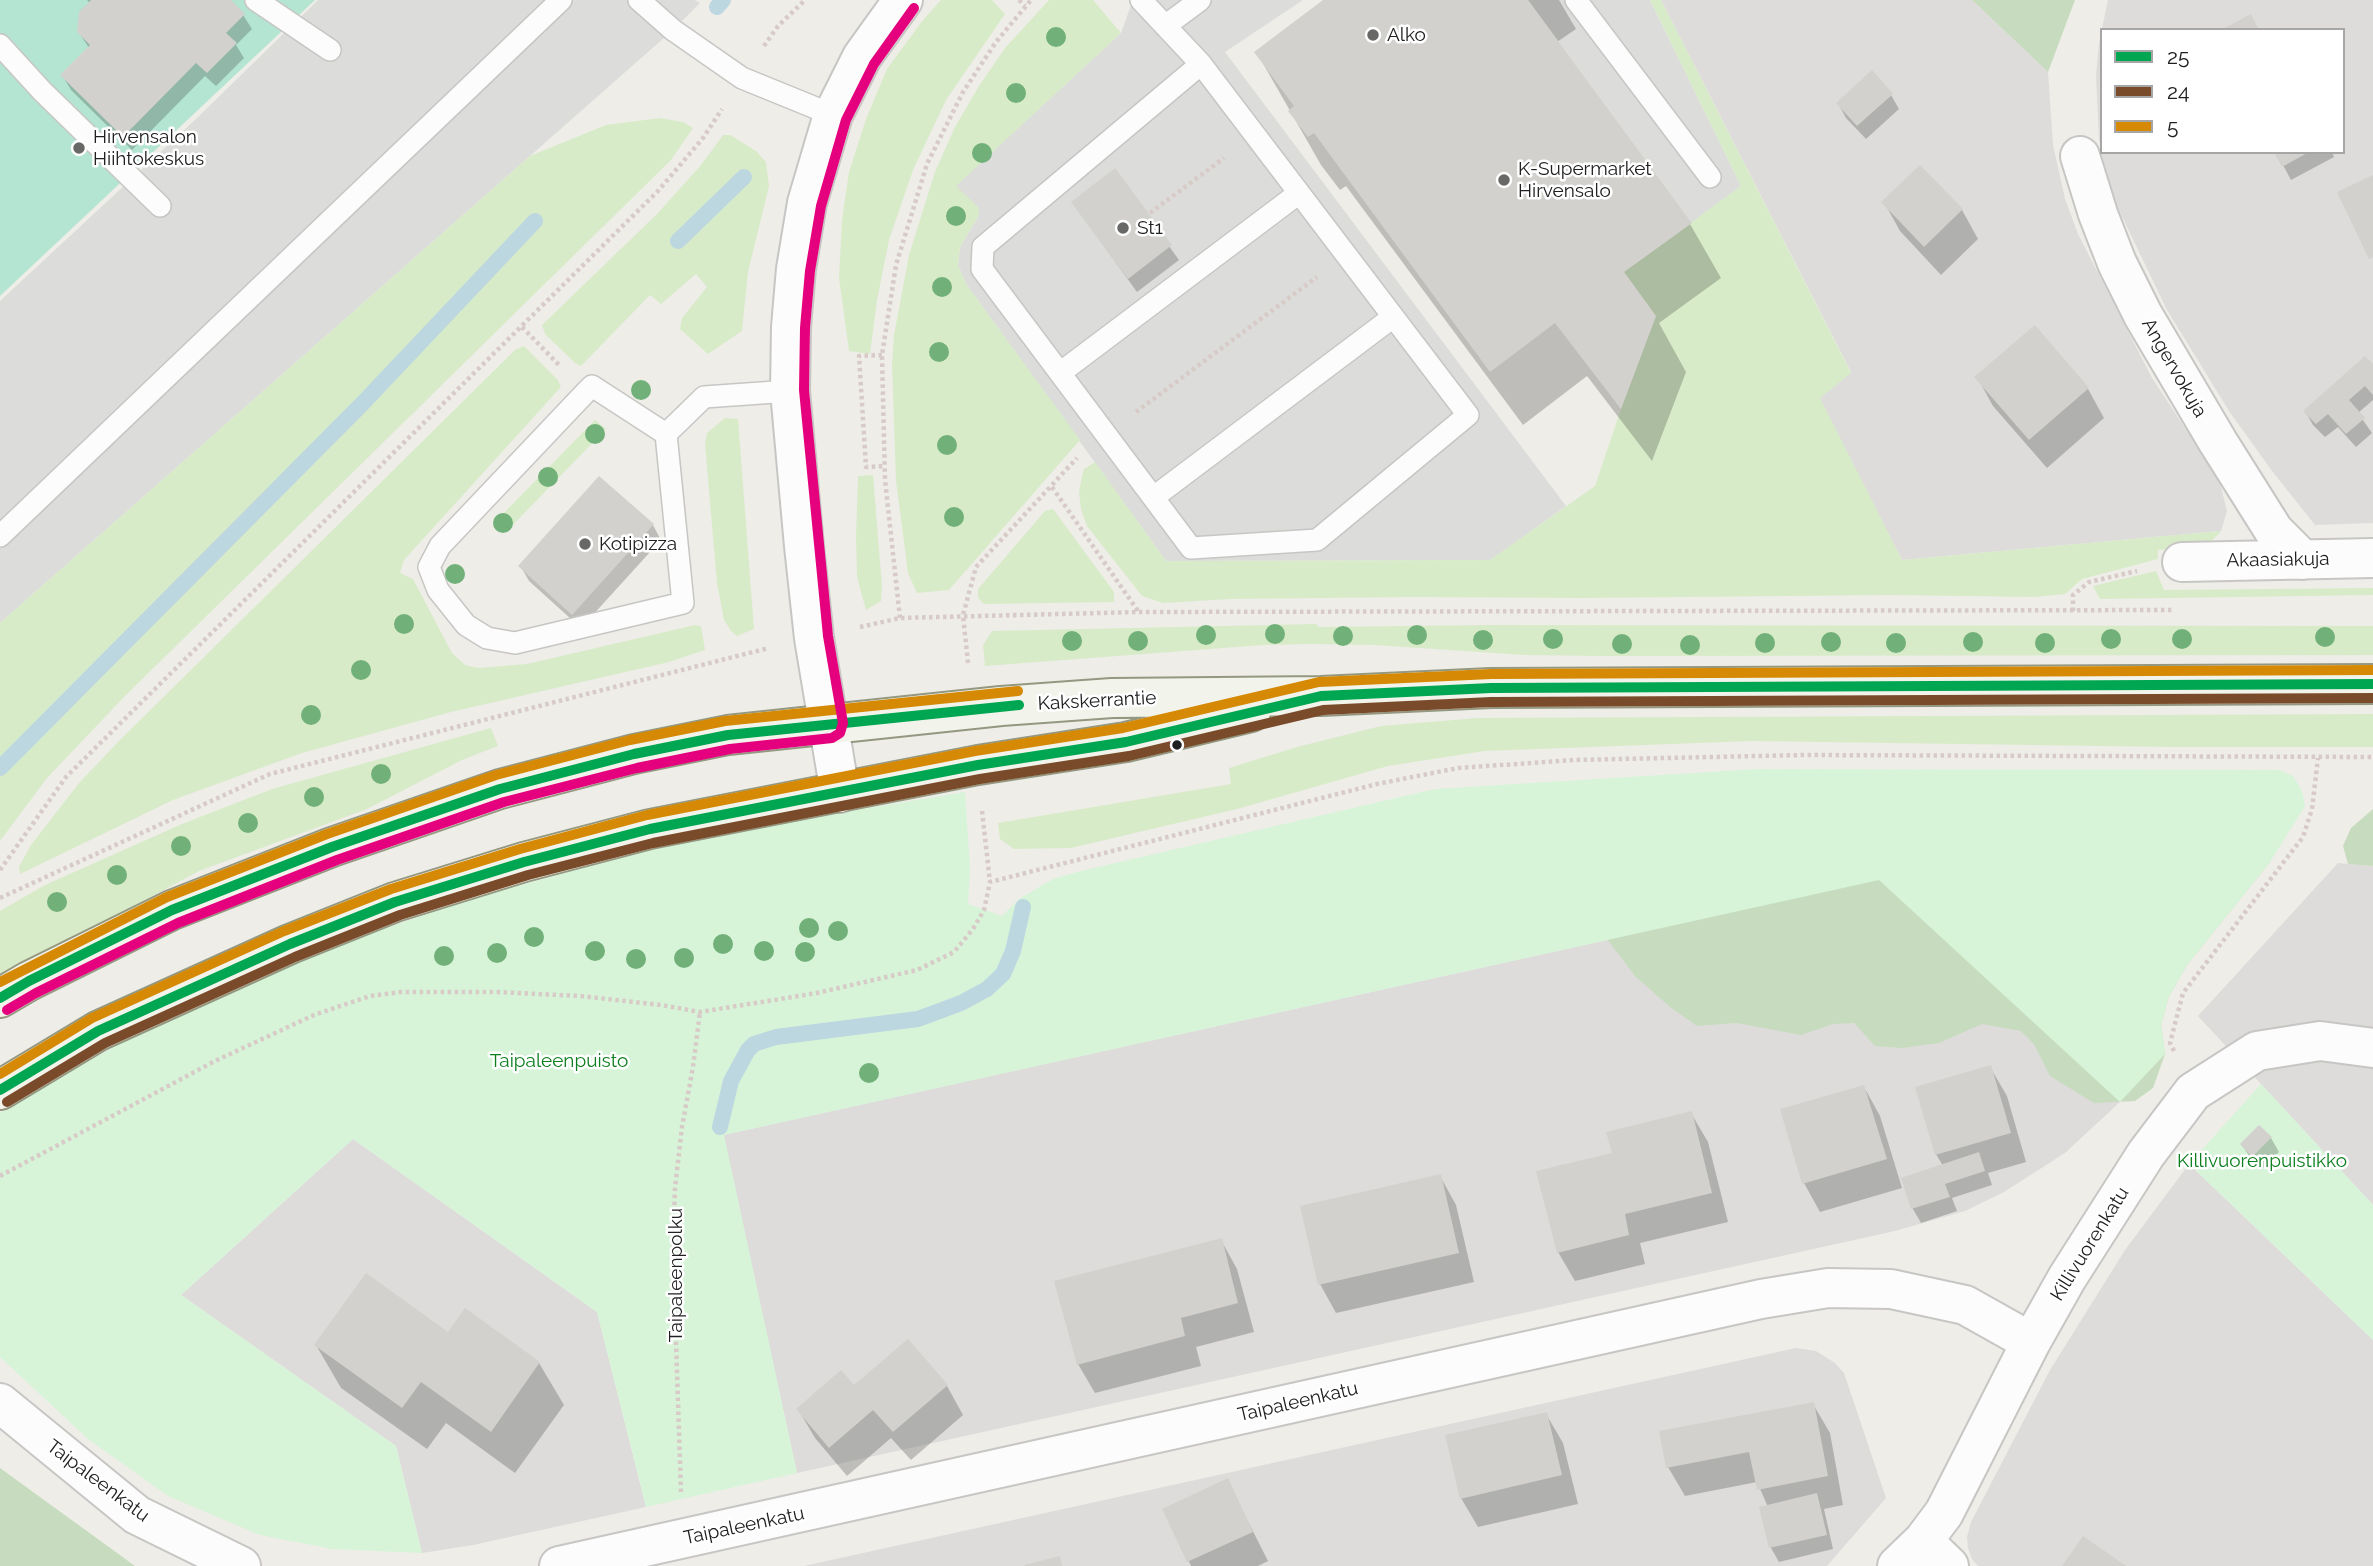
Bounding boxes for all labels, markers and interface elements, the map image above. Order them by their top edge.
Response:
place label: Alko [1387,24,1426,46]
marker: Alko [1365,27,1381,43]
legend [2100,28,2345,154]
text: 25 [2167,44,2189,69]
text: 24 [2167,79,2189,104]
text: 5 [2167,114,2178,139]
place label: Hirvensalon Hiihtokeskus [93,126,204,170]
marker: Hirvensalon Hiihtokeskus [71,140,87,156]
place label: K-Supermarket Hirvensalo [1518,158,1652,202]
marker: K-Supermarket Hirvensalo [1496,172,1512,188]
place label: St1 [1137,217,1163,239]
marker: St1 [1115,220,1131,236]
street label: Angervokuja [2136,314,2212,422]
place label: Kotipizza [599,533,677,555]
marker: Kotipizza [577,536,593,552]
street label: Akaasiakuja [2226,548,2330,572]
street label: Kakskerrantie [1037,687,1157,715]
unlabelled marker [1170,738,1184,752]
park label: Taipaleenpuisto [490,1050,628,1072]
park label: Killivuorenpuistikko [2177,1150,2347,1172]
street label: Killivuorenkatu [2046,1183,2134,1305]
street label: Taipaleenpolku [665,1208,687,1342]
street label: Taipaleenkatu [1236,1377,1360,1427]
street label: Taipaleenkatu [42,1435,154,1527]
street label: Taipaleenkatu [682,1502,806,1550]

